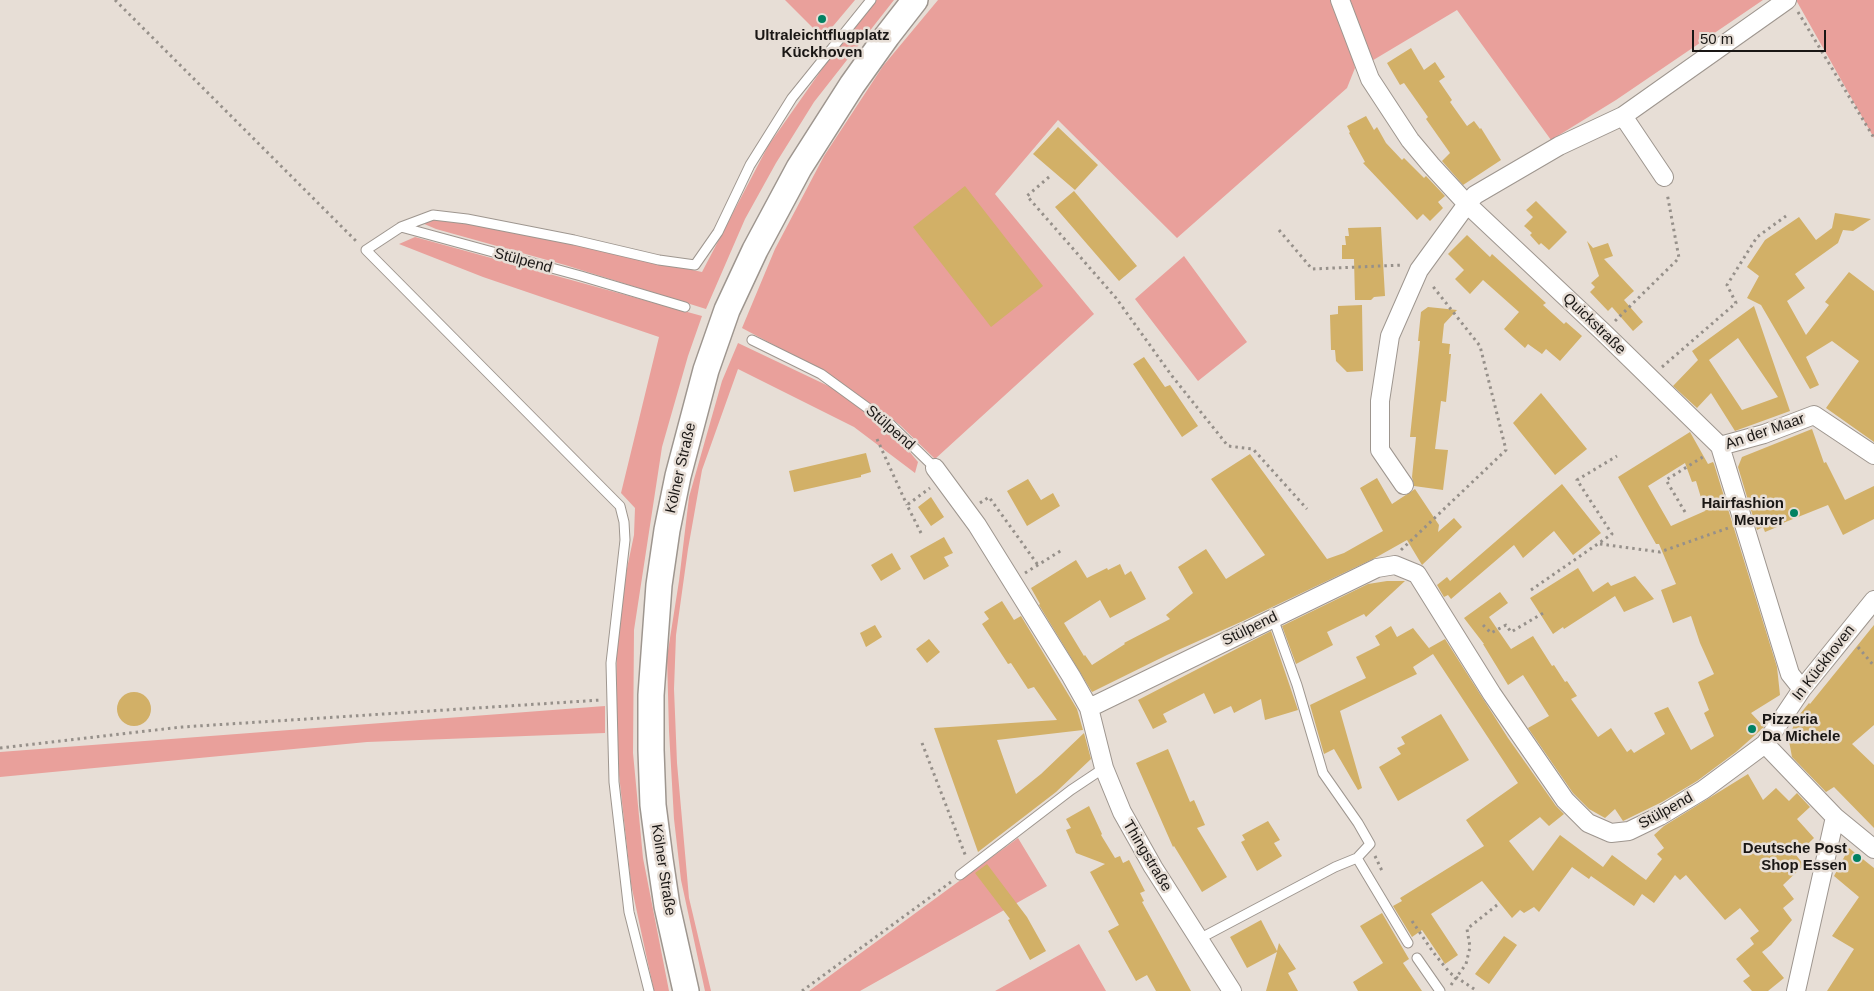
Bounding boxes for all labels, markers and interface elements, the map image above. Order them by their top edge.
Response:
marker: Ultraleichtflugplatz Kückhoven [816,13,828,25]
scale bar [1694,20,1828,52]
place label: Ultraleichtflugplatz Kückhoven [754,27,890,62]
text: 50 m [1700,30,1733,47]
street label: Stülpend [492,245,554,277]
street label: Quickstraße [1559,289,1629,359]
street label: Stülpend [862,402,918,454]
street label: An der Maar [1723,410,1807,454]
street label: Kölner Straße [662,421,700,515]
place label: Hairfashion Meurer [1701,495,1784,530]
marker: Hairfashion Meurer [1788,507,1800,519]
street label: Stülpend [1219,608,1281,650]
street label: In Kückhoven [1789,622,1859,704]
place label: Pizzeria Da Michele [1762,711,1840,746]
marker: Pizzeria Da Michele [1746,723,1758,735]
street label: Stülpend [1636,789,1696,833]
street label: Thingstraße [1119,817,1175,895]
street label: Kölner Straße [647,823,679,917]
place label: Deutsche Post Shop Essen [1743,840,1847,875]
marker: Deutsche Post Shop Essen [1851,852,1863,864]

